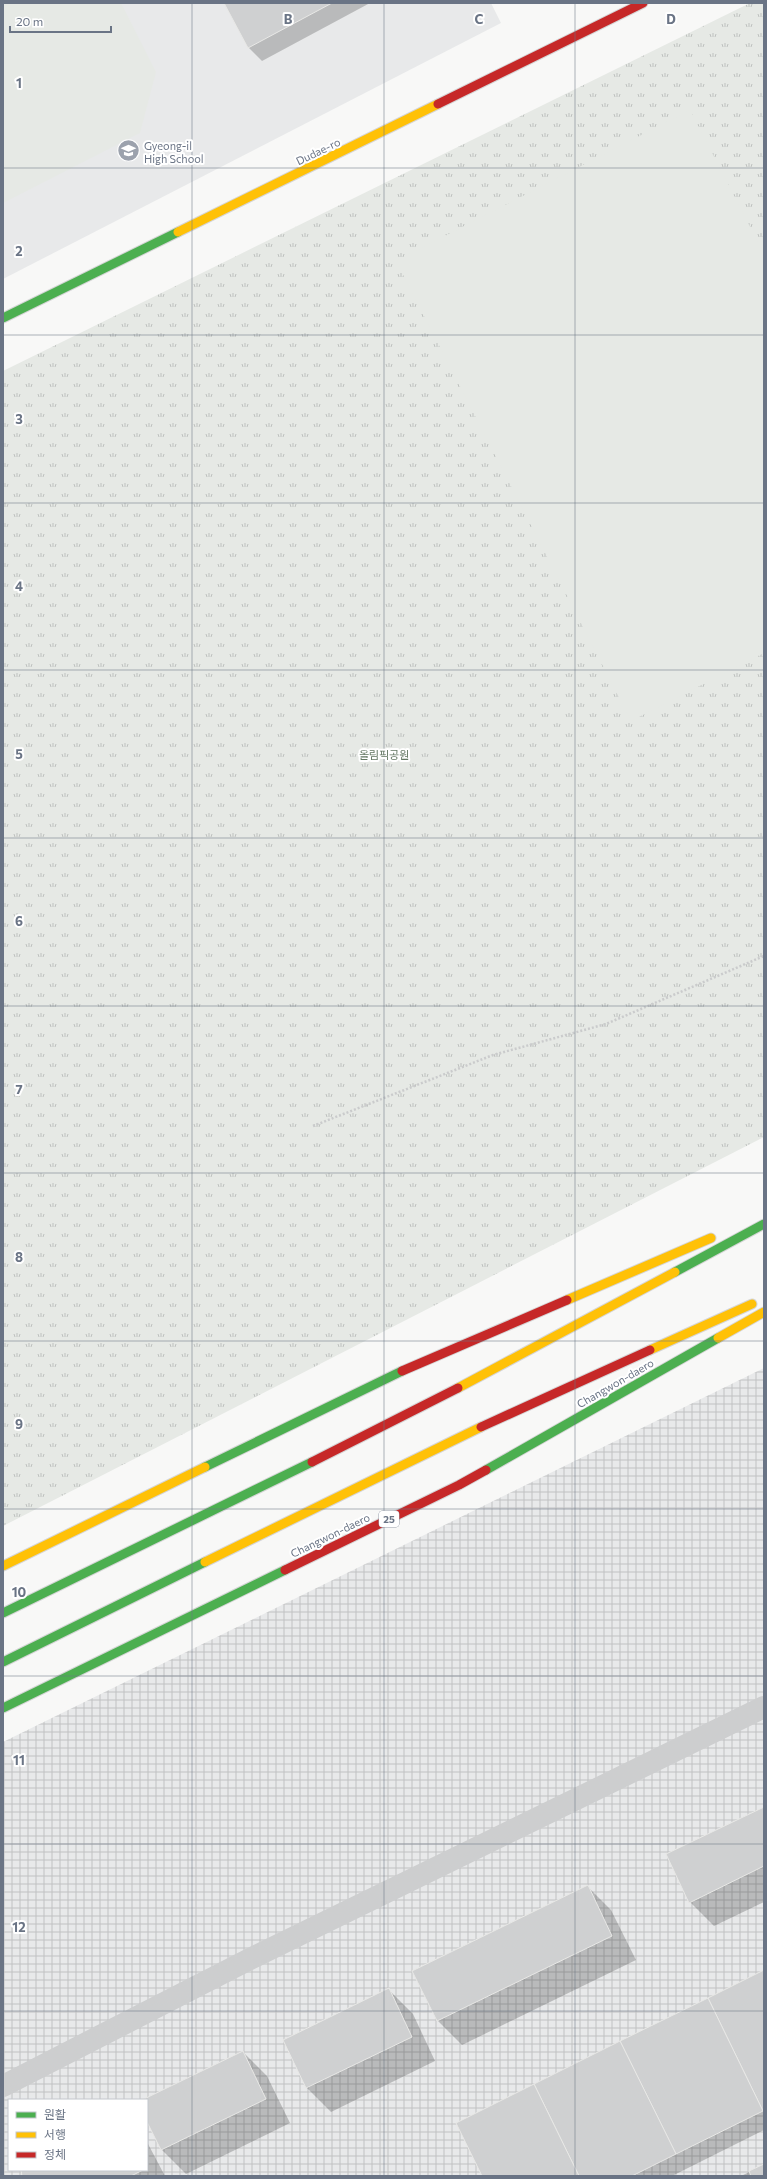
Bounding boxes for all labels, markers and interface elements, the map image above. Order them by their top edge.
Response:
scale bar [10,8,111,34]
text: B [284,11,293,27]
text: C [475,11,484,27]
text: D [666,11,676,27]
text: 20 m [16,14,43,28]
text: 1 [16,75,22,91]
street label: Dudae-ro [294,135,343,167]
school or university icon: Gyeong-il High School [115,138,141,164]
place label: Gyeong-il High School [144,139,204,165]
text: 2 [15,243,23,259]
text: 3 [15,411,23,427]
text: 4 [15,578,23,594]
text: 5 [15,746,23,762]
park label: 올림픽공원 [359,748,409,761]
text: 6 [15,913,23,929]
text: 7 [15,1081,23,1097]
text: 8 [15,1249,23,1265]
street label: Changwon-daero [574,1355,656,1410]
text: 9 [15,1416,23,1432]
street label: Changwon-daero [288,1510,372,1560]
road number: 25 [379,1511,399,1527]
text: 10 [12,1584,27,1600]
text: 11 [13,1752,25,1768]
text: 12 [12,1919,26,1935]
legend [8,2099,148,2171]
text: 원활 [44,2107,66,2121]
text: 서행 [44,2127,66,2141]
text: 정체 [44,2147,66,2161]

